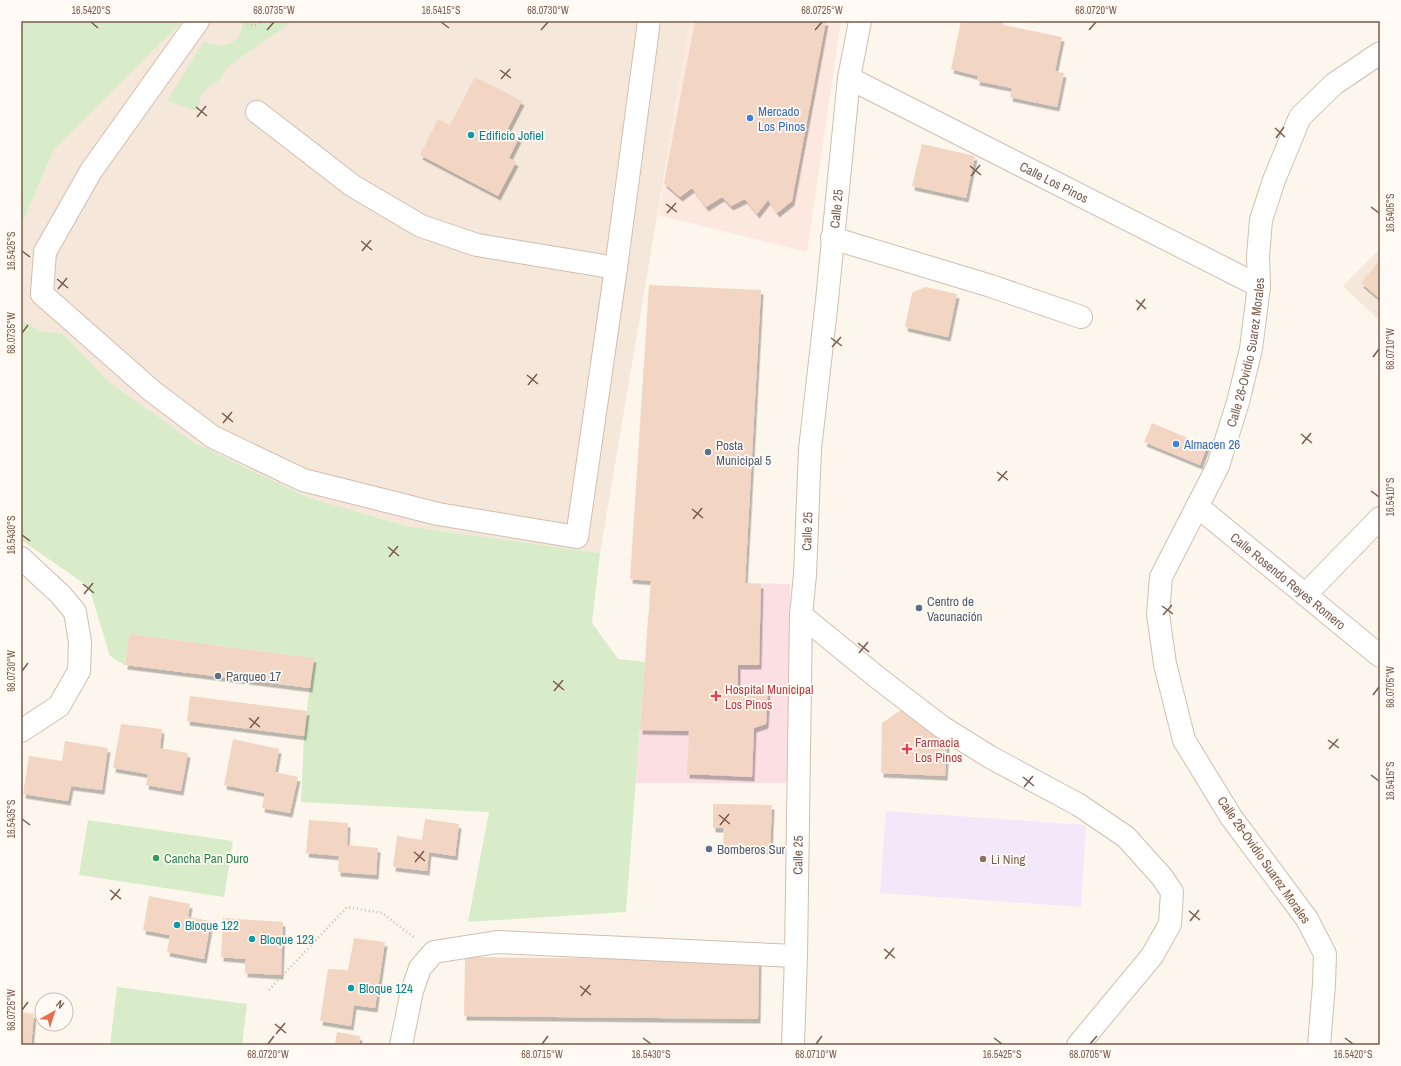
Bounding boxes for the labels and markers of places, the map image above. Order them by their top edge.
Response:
place label: Mercado Los Pinos [758,103,805,135]
marker: Mercado Los Pinos [745,113,755,123]
place label: Edificio Jofiel [479,127,544,144]
marker: Edificio Jofiel [466,130,476,140]
place label: Almacen 26 [1183,436,1240,453]
place label: Posta Municipal 5 [716,437,771,469]
marker: Almacen 26 [1171,439,1181,449]
marker: Posta Municipal 5 [703,447,713,457]
place label: Centro de Vacunación [927,593,983,625]
marker: Centro de Vacunación [914,603,924,613]
place label: Parqueo 17 [226,668,281,685]
marker: Parqueo 17 [213,671,223,681]
place label: Hospital Municipal Los Pinos [725,681,813,713]
marker: Hospital Municipal Los Pinos [710,690,722,702]
place label: Farmacia Los Pinos [915,734,962,766]
marker: Farmacia Los Pinos [902,744,912,754]
place label: Bomberos Sur [717,841,786,858]
marker: Bomberos Sur [704,844,714,854]
place label: Cancha Pan Duro [164,850,249,867]
place label: Li Ning [991,851,1025,868]
marker: Cancha Pan Duro [151,853,161,863]
marker: Li Ning [978,854,988,864]
place label: Bloque 122 [185,917,239,934]
marker: Bloque 122 [172,920,182,930]
place label: Bloque 123 [260,931,314,948]
marker: Bloque 123 [247,934,257,944]
place label: Bloque 124 [359,980,413,997]
marker: Bloque 124 [346,983,356,993]

